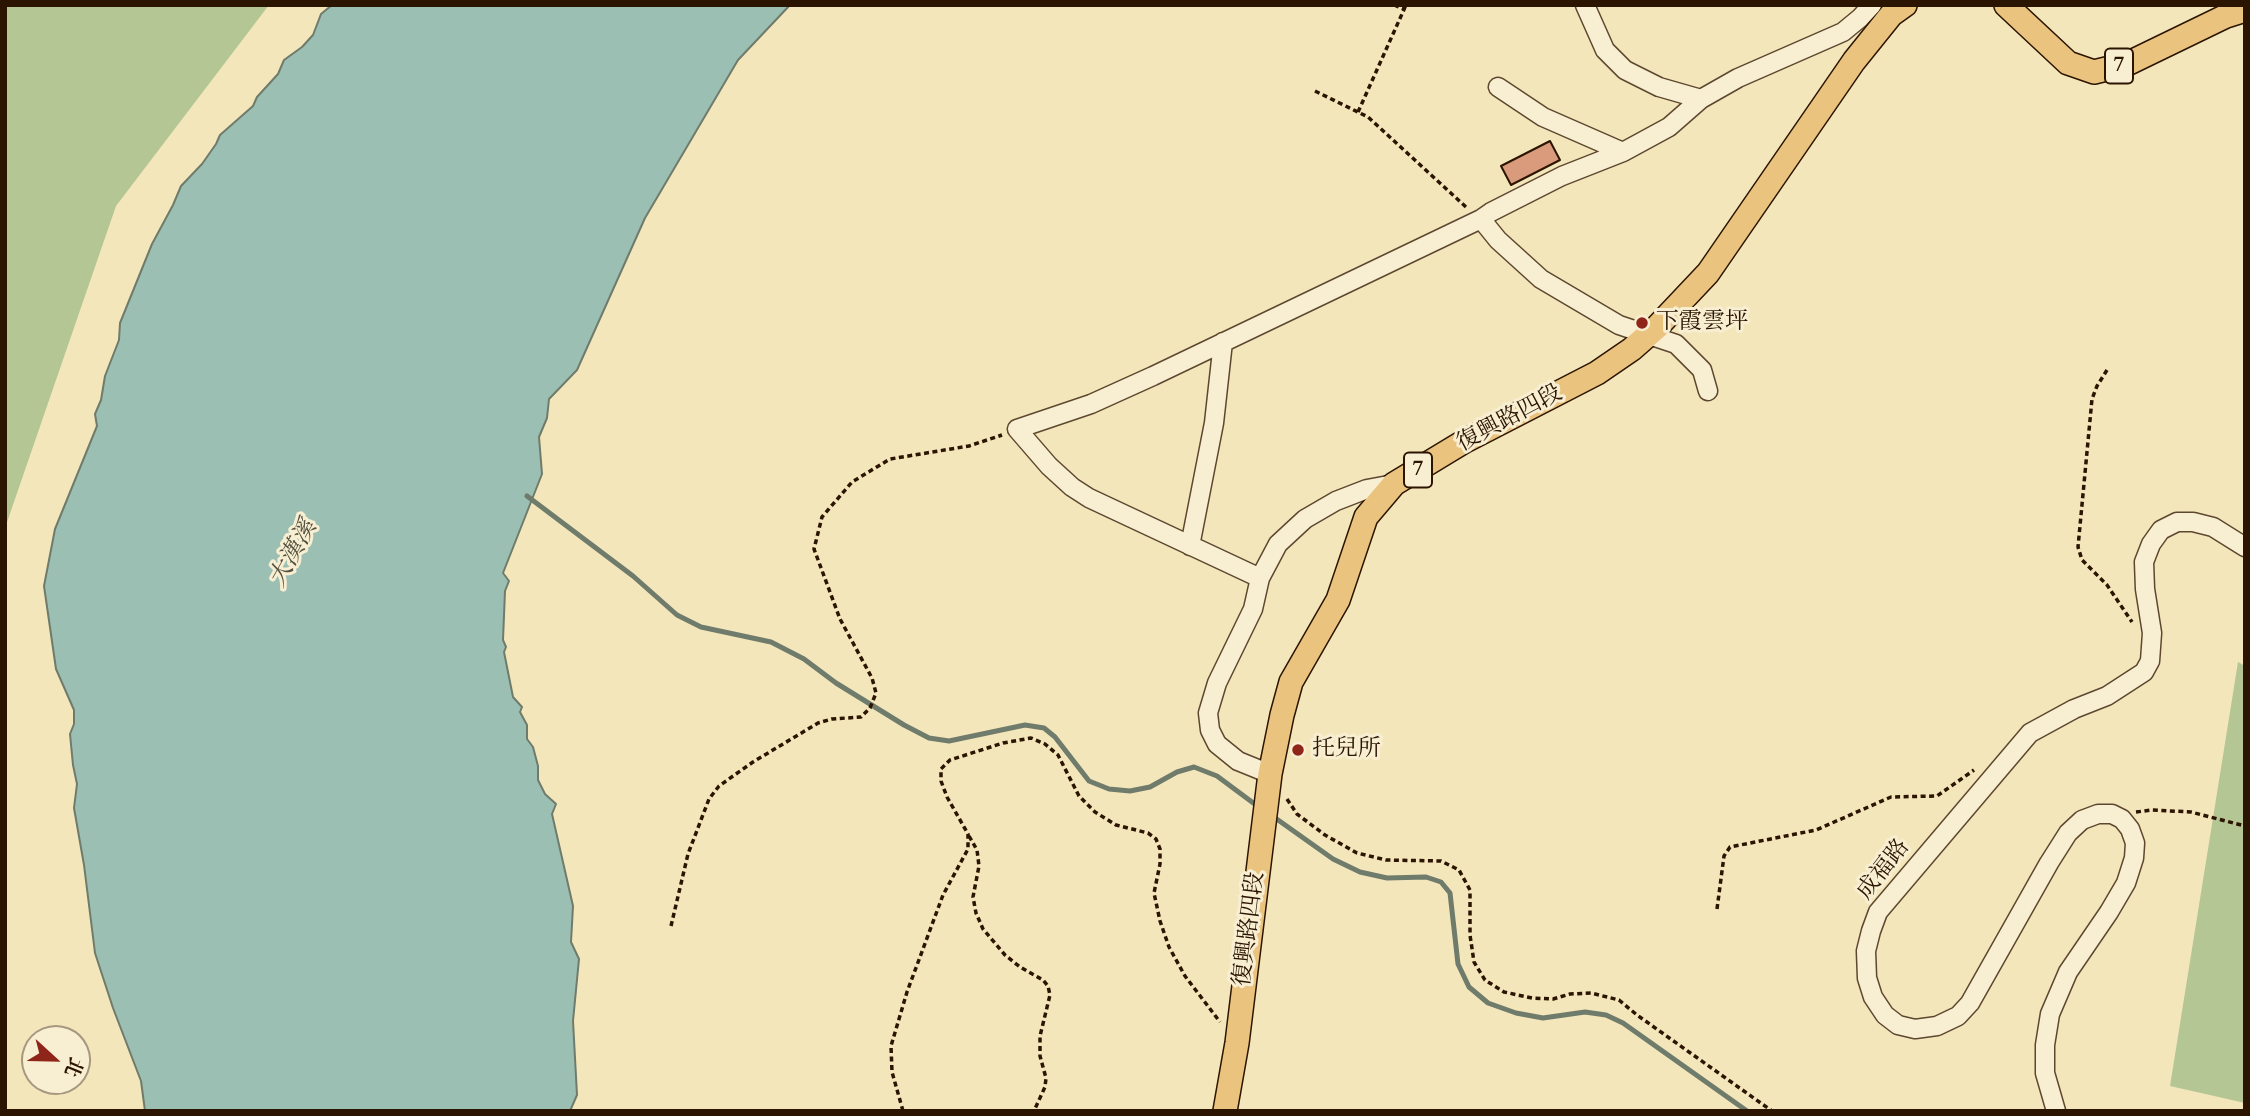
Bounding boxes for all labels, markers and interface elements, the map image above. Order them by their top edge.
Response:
road number: 7 [2105,48,2133,84]
place label: 下霞雲坪 [1656,309,1748,337]
marker: 下霞雲坪 [1634,315,1650,331]
street label: 復興路四段 [1453,380,1567,458]
road number: 7 [1404,452,1432,488]
water label: 大漢溪 [264,516,324,592]
place label: 托兒所 [1312,736,1381,764]
marker: 托兒所 [1290,742,1306,758]
street label: 成福路 [1852,834,1916,906]
street label: 復興路四段 [1229,870,1271,988]
north arrow [21,1025,91,1095]
text: 北 [58,1053,89,1081]

